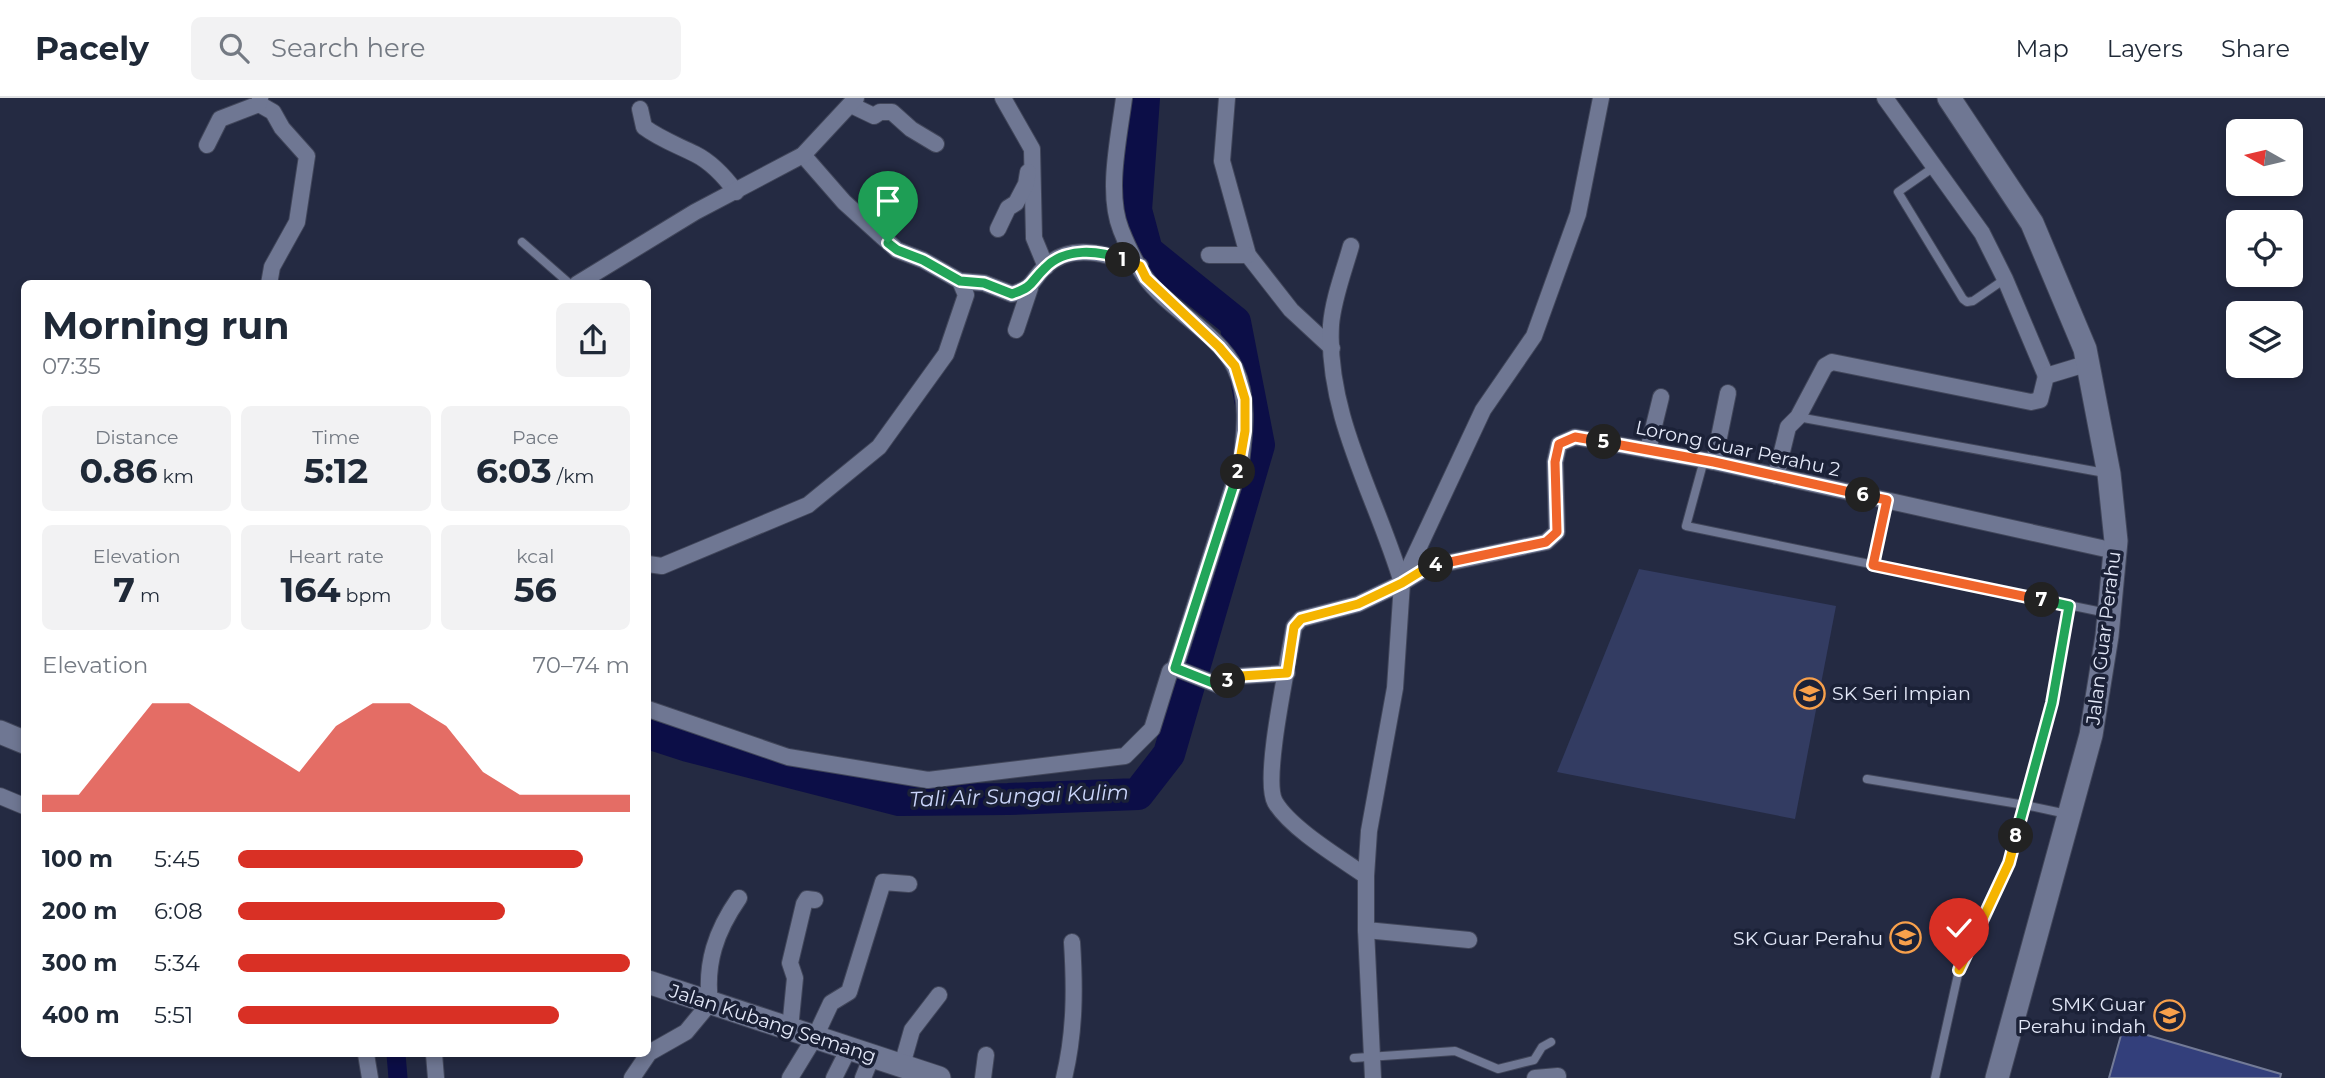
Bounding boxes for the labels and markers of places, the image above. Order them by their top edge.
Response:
pin [858,171,918,243]
pin: 1 [1106,242,1140,278]
pin: 5 [1586,424,1622,460]
pin: 2 [1220,454,1256,490]
pin: 6 [1846,478,1881,512]
pin: 4 [1418,547,1454,582]
pin: 7 [2024,582,2060,618]
pin: 3 [1210,664,1246,698]
school or university icon: SK Seri Impian [1792,676,1826,710]
place label: SK Seri Impian [1832,682,1971,705]
pin: 8 [1998,818,2034,854]
pin [1929,898,1989,970]
school or university icon: SK Guar Perahu [1889,921,1923,955]
place label: SK Guar Perahu [1733,927,1883,950]
place label: SMK Guar Perahu indah [2018,993,2146,1038]
school or university icon: SMK Guar Perahu indah [2152,998,2186,1032]

